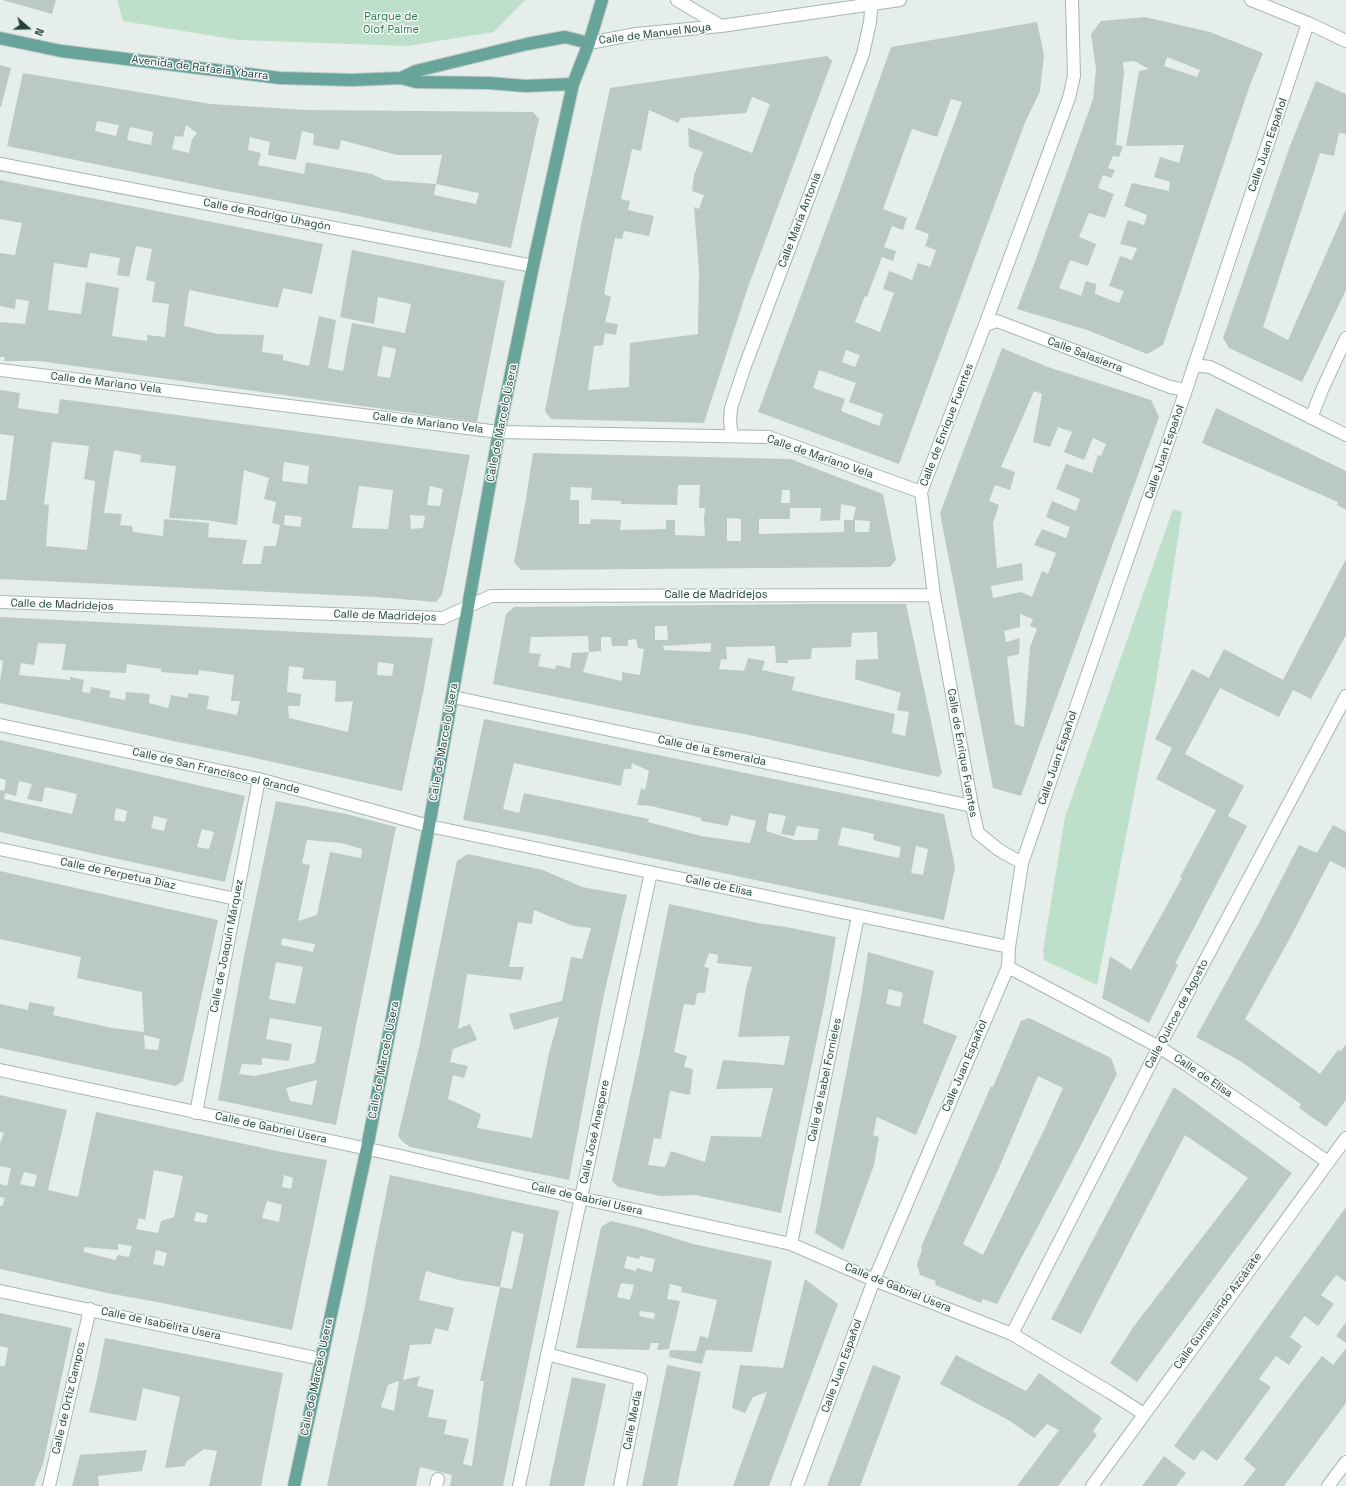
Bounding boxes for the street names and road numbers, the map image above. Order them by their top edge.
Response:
street label: Calle de Manuel Noya [598,21,712,47]
street label: Avenida de Rafaela Ybarra [131,53,269,83]
street label: Calle Juan Español [1246,96,1290,194]
street label: Calle María Antonia [776,171,824,269]
street label: Calle de Rodrigo Uhagón [202,196,332,234]
street label: Calle Salasierra [1045,335,1125,375]
street label: Calle de Enrique Fuentes [917,362,977,488]
street label: Calle de Marcelo Usera [484,363,520,483]
street label: Calle de Mariano Vela [50,370,162,396]
street label: Calle Juan Español [1143,403,1187,501]
street label: Calle de Mariano Vela [372,410,484,436]
street label: Calle de Mariano Vela [765,433,875,481]
street label: Calle de Madridejos [664,588,768,602]
street label: Calle de Madridejos [10,597,114,613]
street label: Calle de Madridejos [333,608,437,624]
street label: Calle de Marcelo Usera [427,682,461,802]
street label: Calle de Enrique Fuentes [944,688,980,818]
street label: Calle Juan Español [1036,709,1080,807]
street label: Calle de la Esmeralda [656,733,768,769]
street label: Calle de San Francisco el Grande [131,745,301,797]
street label: Calle de Perpetua Díaz [59,855,177,893]
street label: Calle de Elisa [684,872,754,900]
street label: Calle de Joaquín Márquez [208,878,246,1014]
street label: Calle Quince de Agosto [1143,957,1211,1071]
street label: Calle de Marcelo Usera [366,1000,402,1120]
street label: Calle de Isabel Fornieles [805,1017,845,1143]
street label: Calle Juan Español [940,1018,990,1114]
street label: Calle de Elisa [1171,1051,1235,1101]
street label: Calle José Anespere [577,1079,613,1185]
street label: Calle de Gabriel Usera [214,1110,328,1146]
street label: Calle de Gabriel Usera [530,1180,644,1218]
street label: Calle Gumersindo Azcárate [1171,1250,1265,1372]
street label: Calle de Gabriel Usera [843,1261,953,1315]
street label: Calle de Isabelita Usera [100,1305,222,1343]
street label: Calle de Marcelo Usera [298,1317,336,1437]
street label: Calle Juan Español [819,1317,865,1415]
street label: Calle de Ortiz Campos [50,1341,88,1455]
street label: Calle Media [621,1389,645,1451]

